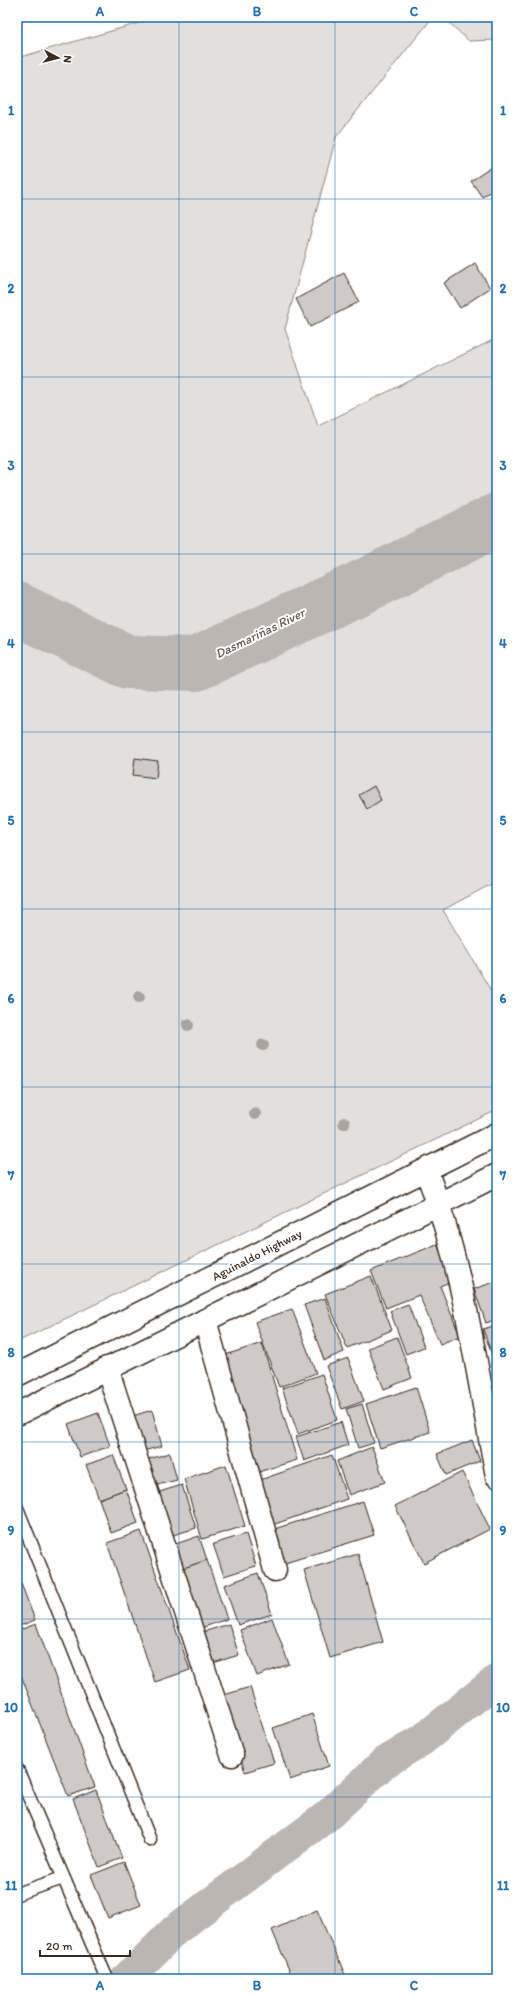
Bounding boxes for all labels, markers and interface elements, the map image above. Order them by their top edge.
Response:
text: A [95,4,105,19]
text: B [253,4,262,19]
text: C [410,4,419,19]
north arrow [38,38,78,78]
text: N [61,55,74,64]
text: 1 [8,103,14,118]
text: 1 [500,103,506,118]
text: 2 [8,281,15,296]
text: 2 [500,281,507,296]
text: 3 [7,458,15,473]
text: 3 [499,458,507,473]
water label: Dasmariñas River [213,604,309,661]
text: 4 [7,636,15,651]
text: 4 [499,636,507,651]
text: 5 [8,813,15,828]
text: 5 [500,813,507,828]
text: 6 [8,991,15,1006]
text: 6 [500,991,507,1006]
text: 7 [7,1168,15,1183]
text: 7 [499,1168,507,1183]
street label: Aguinaldo Highway [210,1226,305,1284]
text: 8 [7,1345,15,1360]
text: 8 [499,1345,507,1360]
text: 9 [8,1523,15,1538]
text: 9 [500,1523,507,1538]
text: 10 [4,1700,18,1715]
text: 10 [496,1700,510,1715]
text: 11 [5,1878,17,1893]
text: 11 [497,1878,509,1893]
scale bar [40,1932,130,1958]
text: 20 m [46,1939,73,1953]
text: A [95,1978,105,1993]
text: B [253,1978,262,1993]
text: C [410,1978,419,1993]

